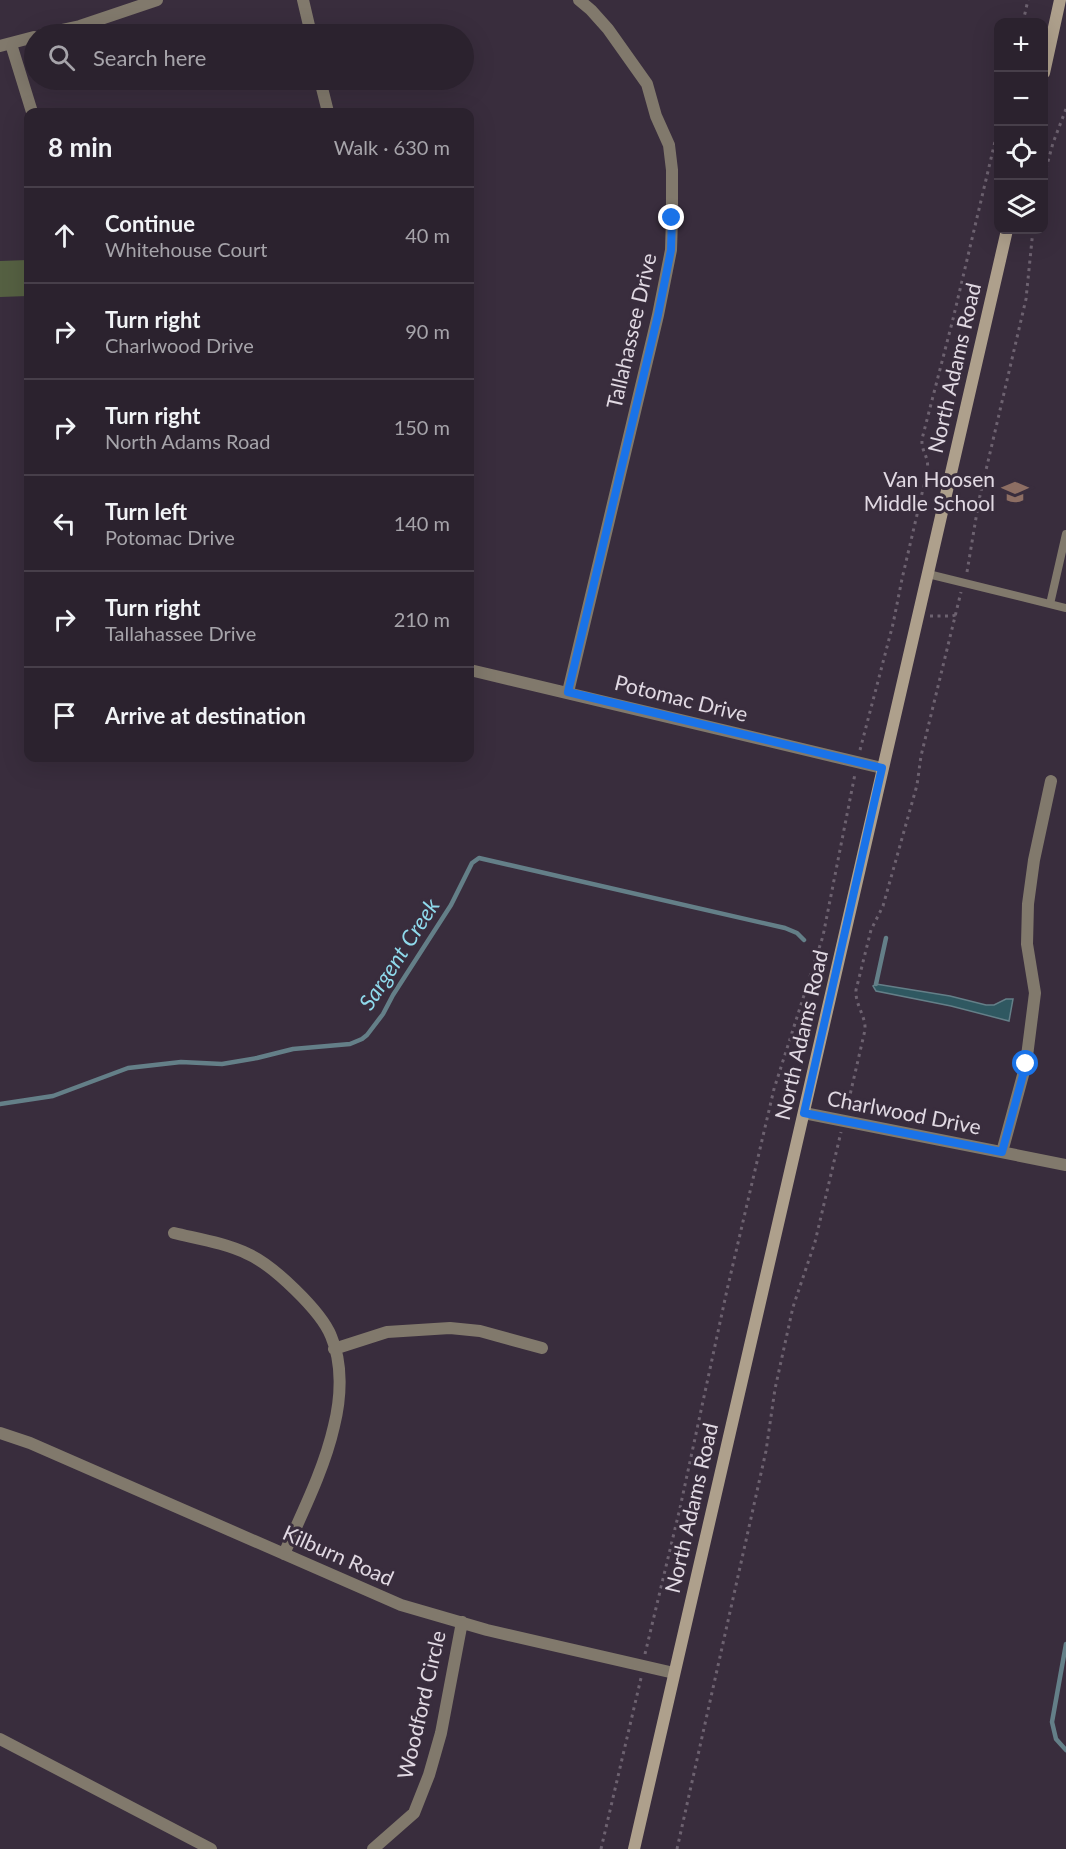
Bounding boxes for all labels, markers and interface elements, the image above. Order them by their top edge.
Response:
map controls [994,18,1048,234]
button: + [994,18,1048,72]
search box [24,24,474,90]
icon: search [45,41,78,74]
text: Search here [93,44,206,71]
button: − [994,72,1048,126]
button: locate [994,126,1048,180]
text: 8 min [48,131,112,163]
text: Walk · 630 m [334,135,450,159]
button: layers [994,180,1048,234]
route end [658,204,684,230]
text: Continue [105,210,195,237]
icon: ahead [48,219,81,252]
text: 40 m [405,223,450,247]
text: Whitehouse Court [105,237,267,261]
street label: Tallahassee Drive [601,251,661,411]
street label: North Adams Road [922,280,985,455]
text: Turn right [105,306,200,333]
icon: right [48,315,81,348]
text: 90 m [405,319,450,343]
text: Charlwood Drive [105,333,254,357]
text: Turn right [105,402,200,429]
icon: right [48,411,81,444]
text: 150 m [394,415,450,439]
text: North Adams Road [105,429,270,453]
place label: Van Hoosen Middle School [864,466,995,515]
school or university icon: Van Hoosen Middle School [1000,477,1030,507]
text: Turn left [105,498,187,525]
icon: left [48,507,81,540]
text: 140 m [394,511,450,535]
text: Potomac Drive [105,525,235,549]
text: Turn right [105,594,200,621]
icon: right [48,603,81,636]
text: 210 m [394,607,450,631]
text: Tallahassee Drive [105,621,256,645]
street label: Potomac Drive [612,669,751,726]
icon: arrive [48,699,81,732]
text: Arrive at destination [105,702,306,729]
water label: Sargent Creek [353,893,445,1014]
street label: North Adams Road [769,947,832,1122]
route start [1012,1050,1038,1076]
street label: Charlwood Drive [825,1084,983,1139]
street label: North Adams Road [659,1420,722,1595]
street label: Kilburn Road [279,1519,398,1590]
street label: Woodford Circle [391,1628,450,1781]

